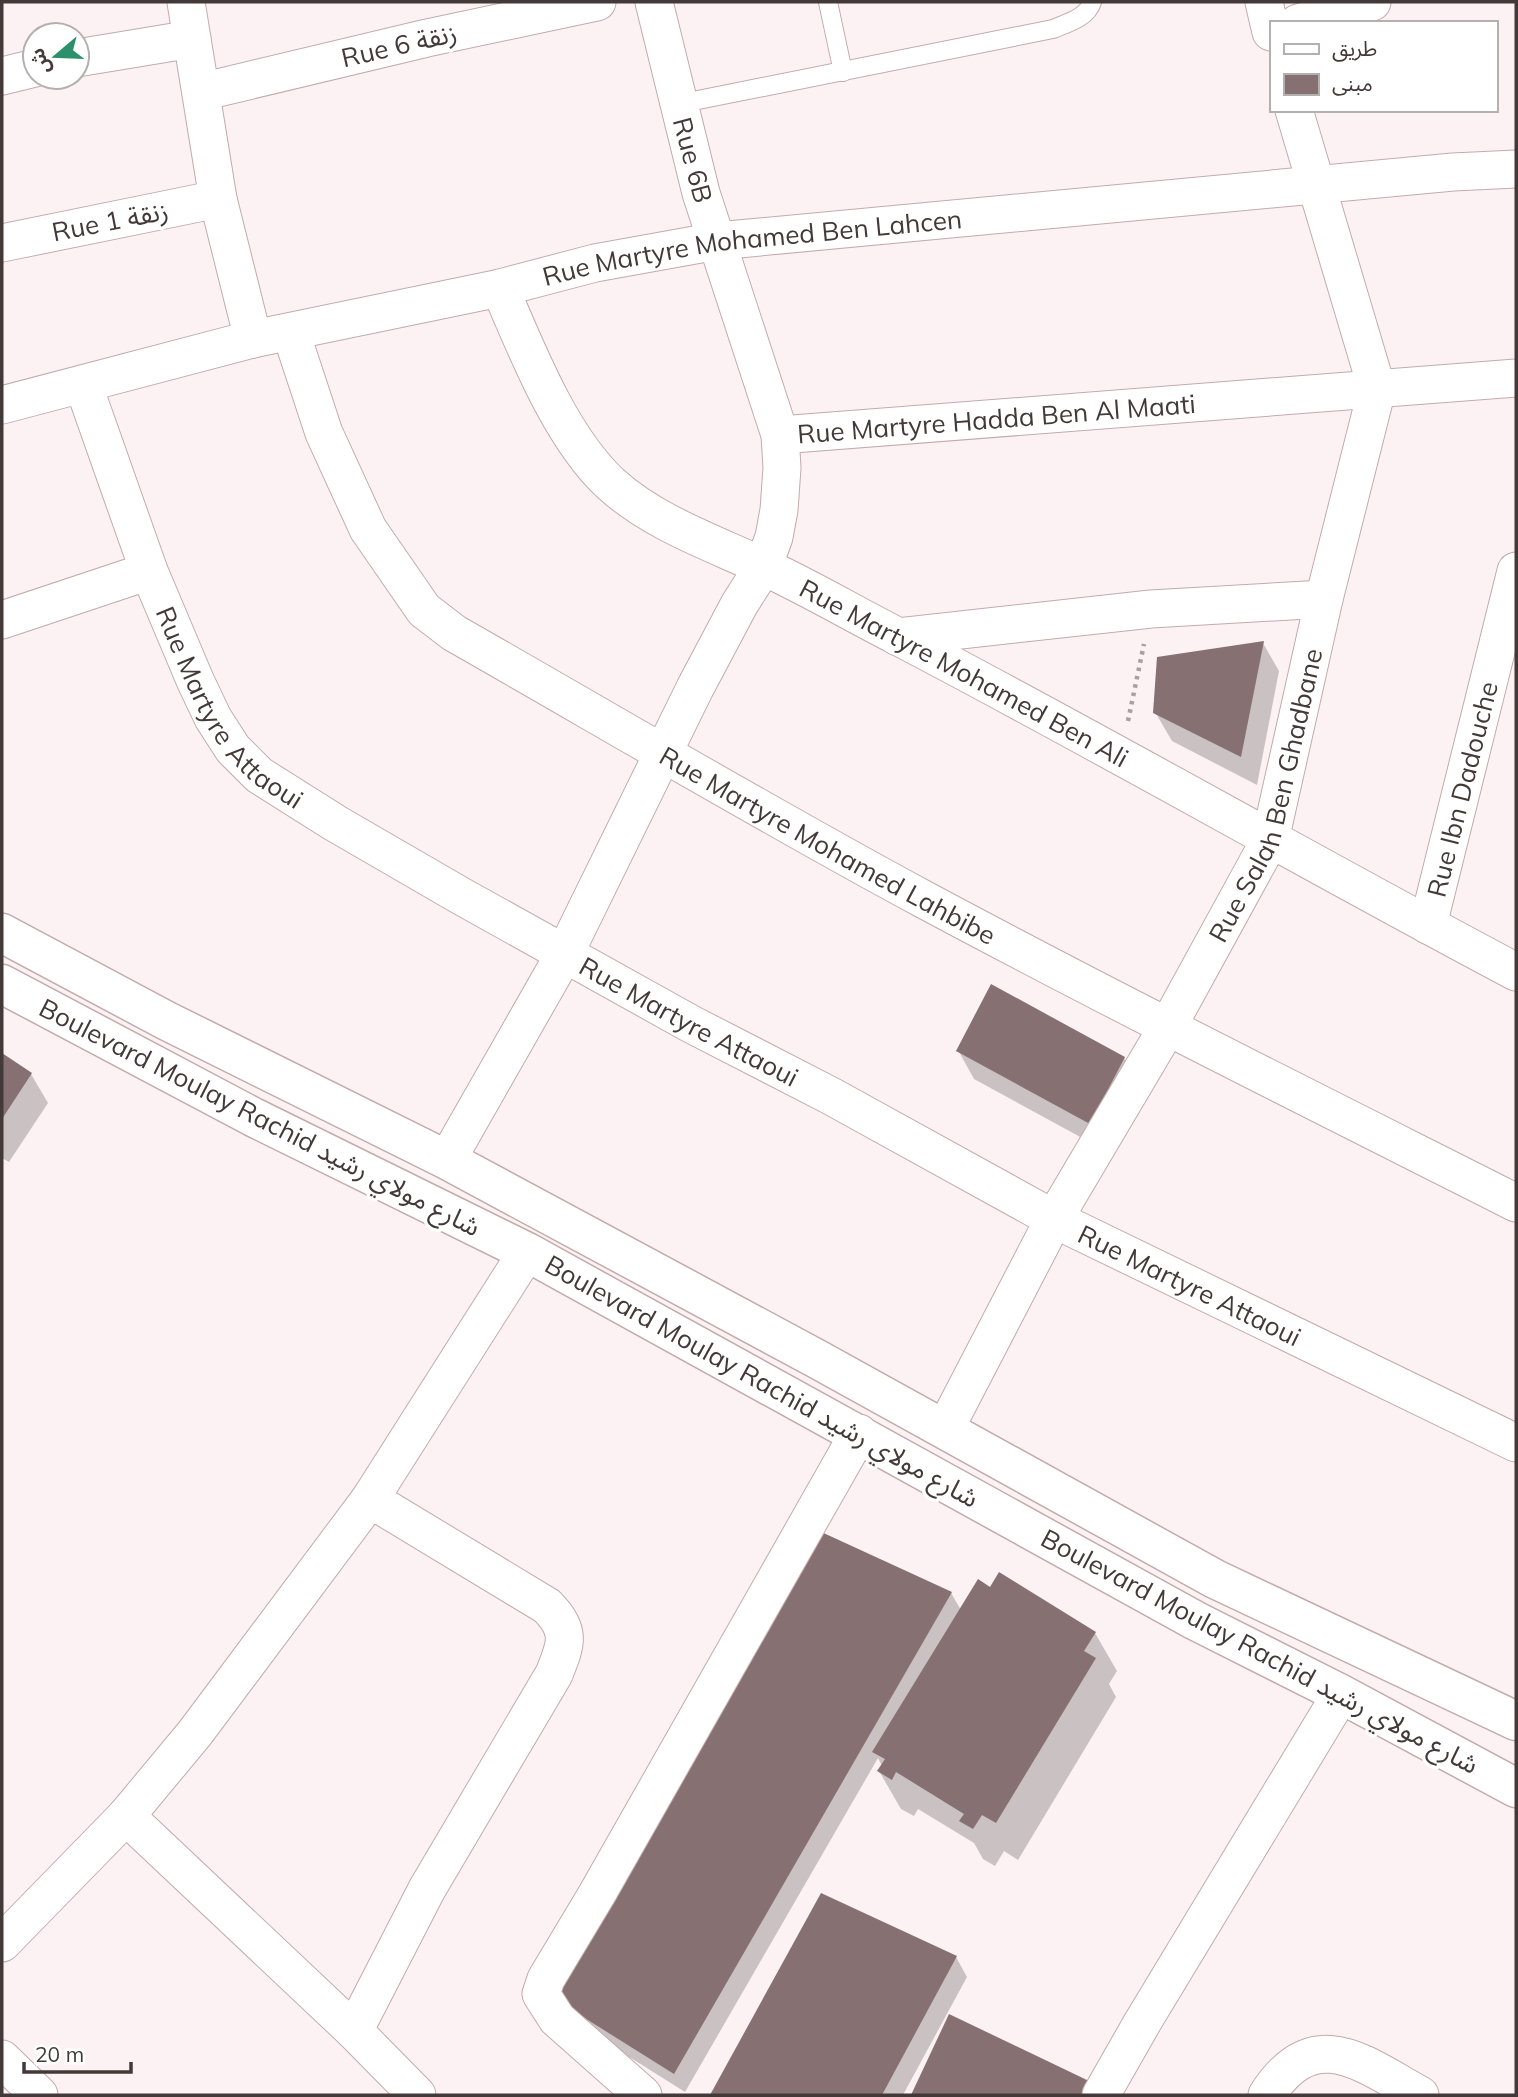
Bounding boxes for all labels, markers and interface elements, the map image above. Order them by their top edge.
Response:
street label: Rue 6 زنقة [338,16,460,74]
north arrow [21,21,91,91]
legend [1270,21,1497,112]
text: طريق [1332,35,1377,62]
text: ش [24,45,56,78]
text: مبنى [1332,70,1373,96]
street label: Rue 6B [666,114,720,206]
street label: Rue 1 زنقة [49,194,171,248]
street label: Rue Martyre Mohamed Ben Lahcen [539,202,963,293]
street label: Rue Martyre Hadda Ben Al Maati [796,386,1197,450]
street label: Rue Martyre Mohamed Ben Ali [794,571,1134,774]
street label: Rue Martyre Attaoui [149,601,310,815]
street label: Rue Salah Ben Ghadbane [1201,645,1329,948]
street label: Rue Ibn Dadouche [1419,678,1504,900]
street label: Rue Martyre Mohamed Lahbibe [654,738,1002,951]
street label: Rue Martyre Attaoui [574,949,804,1093]
street label: Boulevard Moulay Rachid شارع مولاي رشيد [32,991,486,1247]
street label: Rue Martyre Attaoui [1073,1217,1307,1353]
street label: Boulevard Moulay Rachid شارع مولاي رشيد [537,1248,985,1518]
street label: Boulevard Moulay Rachid شارع مولاي رشيد [1034,1521,1484,1784]
scale bar [24,2030,131,2074]
text: 20 m [35,2041,84,2067]

